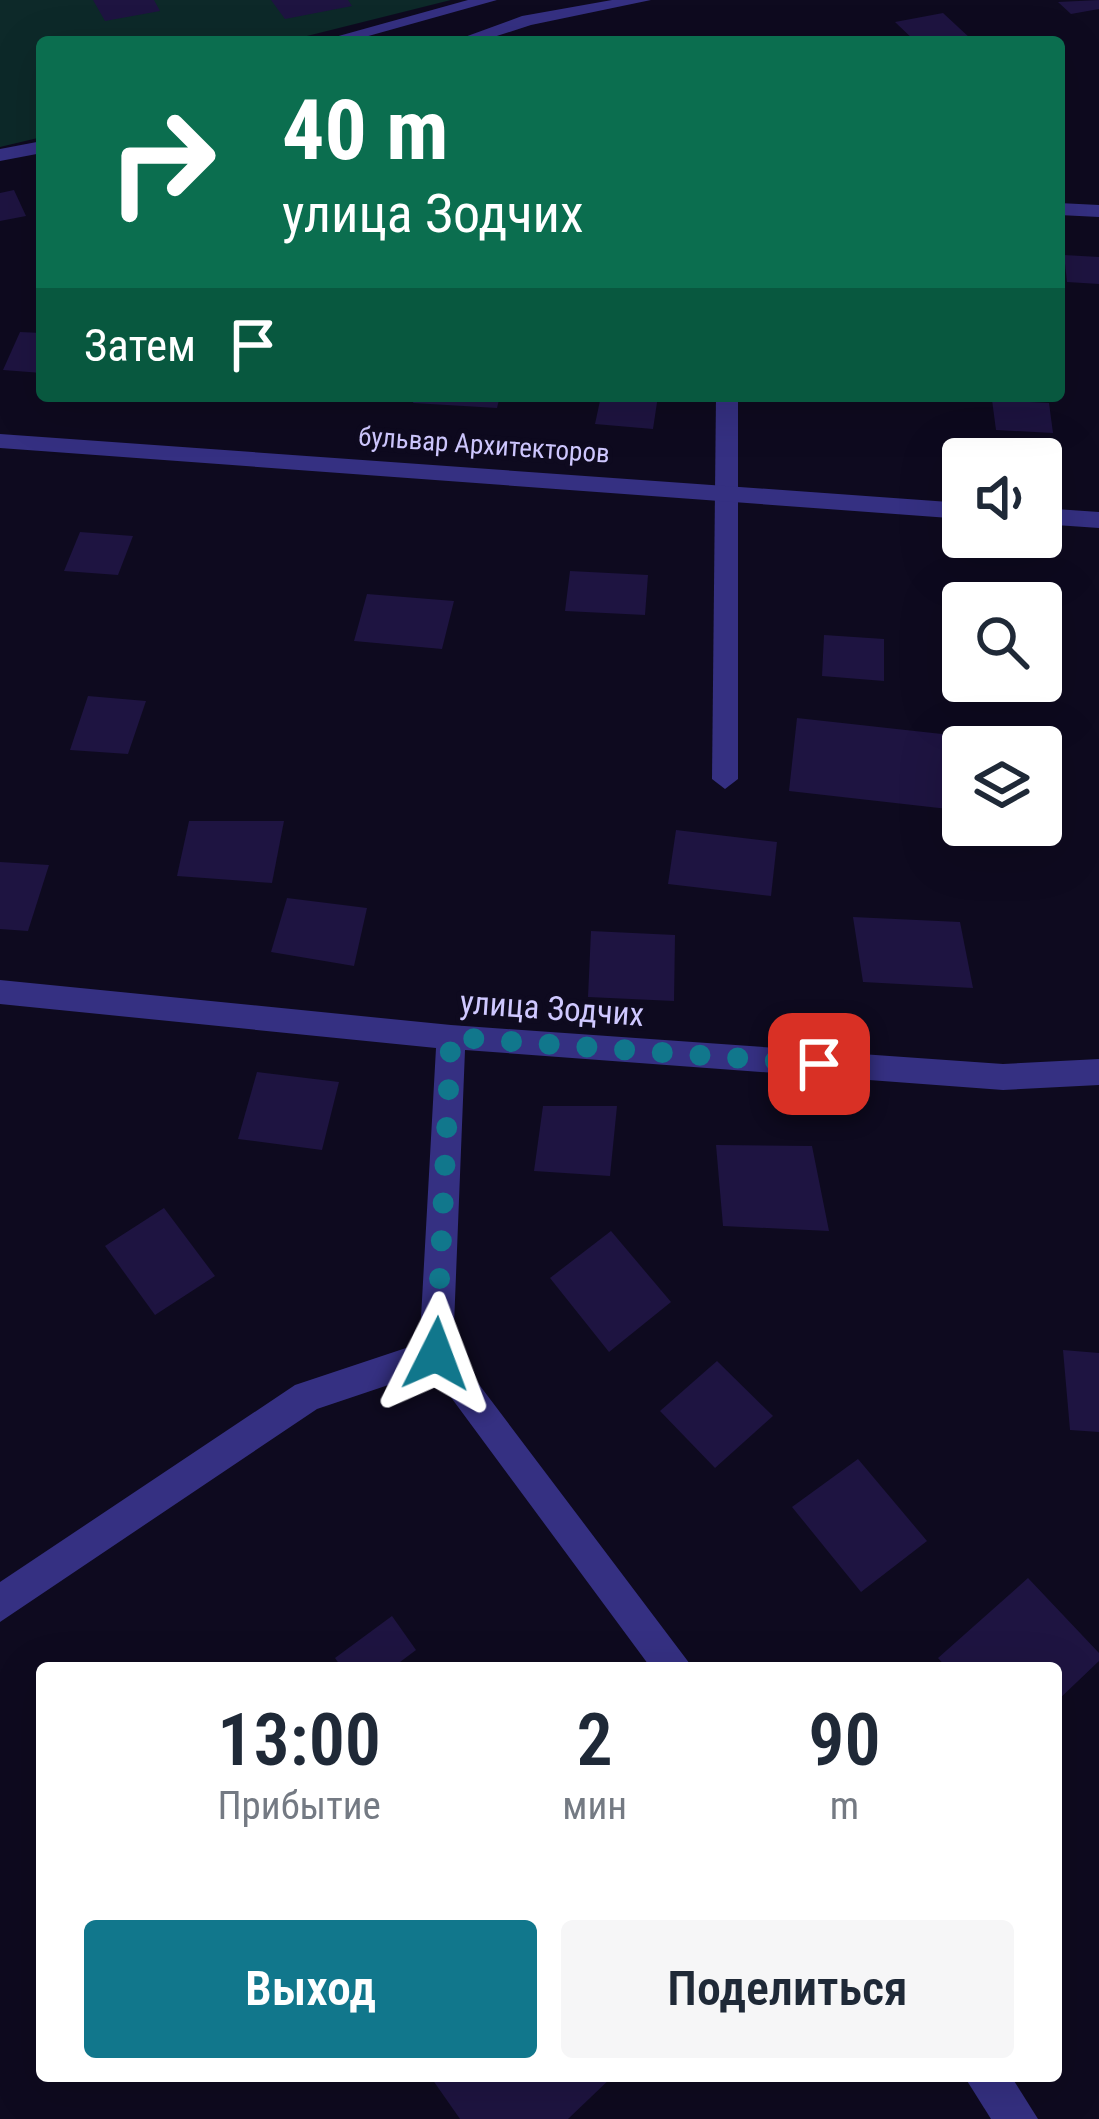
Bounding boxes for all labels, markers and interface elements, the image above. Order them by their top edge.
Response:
text: 40 m [282,81,449,180]
icon: right [84,84,240,240]
text: улица Зодчих [282,182,584,245]
icon: arrive [220,312,286,378]
text: Затем [84,319,196,372]
street label: бульвар Архитекторов [357,420,611,470]
map controls [942,438,1062,846]
button: sound [942,438,1062,558]
button: search [942,582,1062,702]
button: layers [942,726,1062,846]
street label: улица Зодчих [459,982,645,1034]
pin [768,1013,870,1115]
icon: arrive [786,1031,852,1097]
position arrow [373,1291,499,1417]
text: 13:00 [217,1698,381,1783]
text: 2 [577,1698,613,1783]
text: 90 [808,1698,881,1783]
text: Прибытие [217,1783,381,1829]
text: мин [562,1783,627,1829]
text: m [830,1783,859,1829]
button: Выход [84,1920,537,2058]
button: Поделиться [561,1920,1014,2058]

